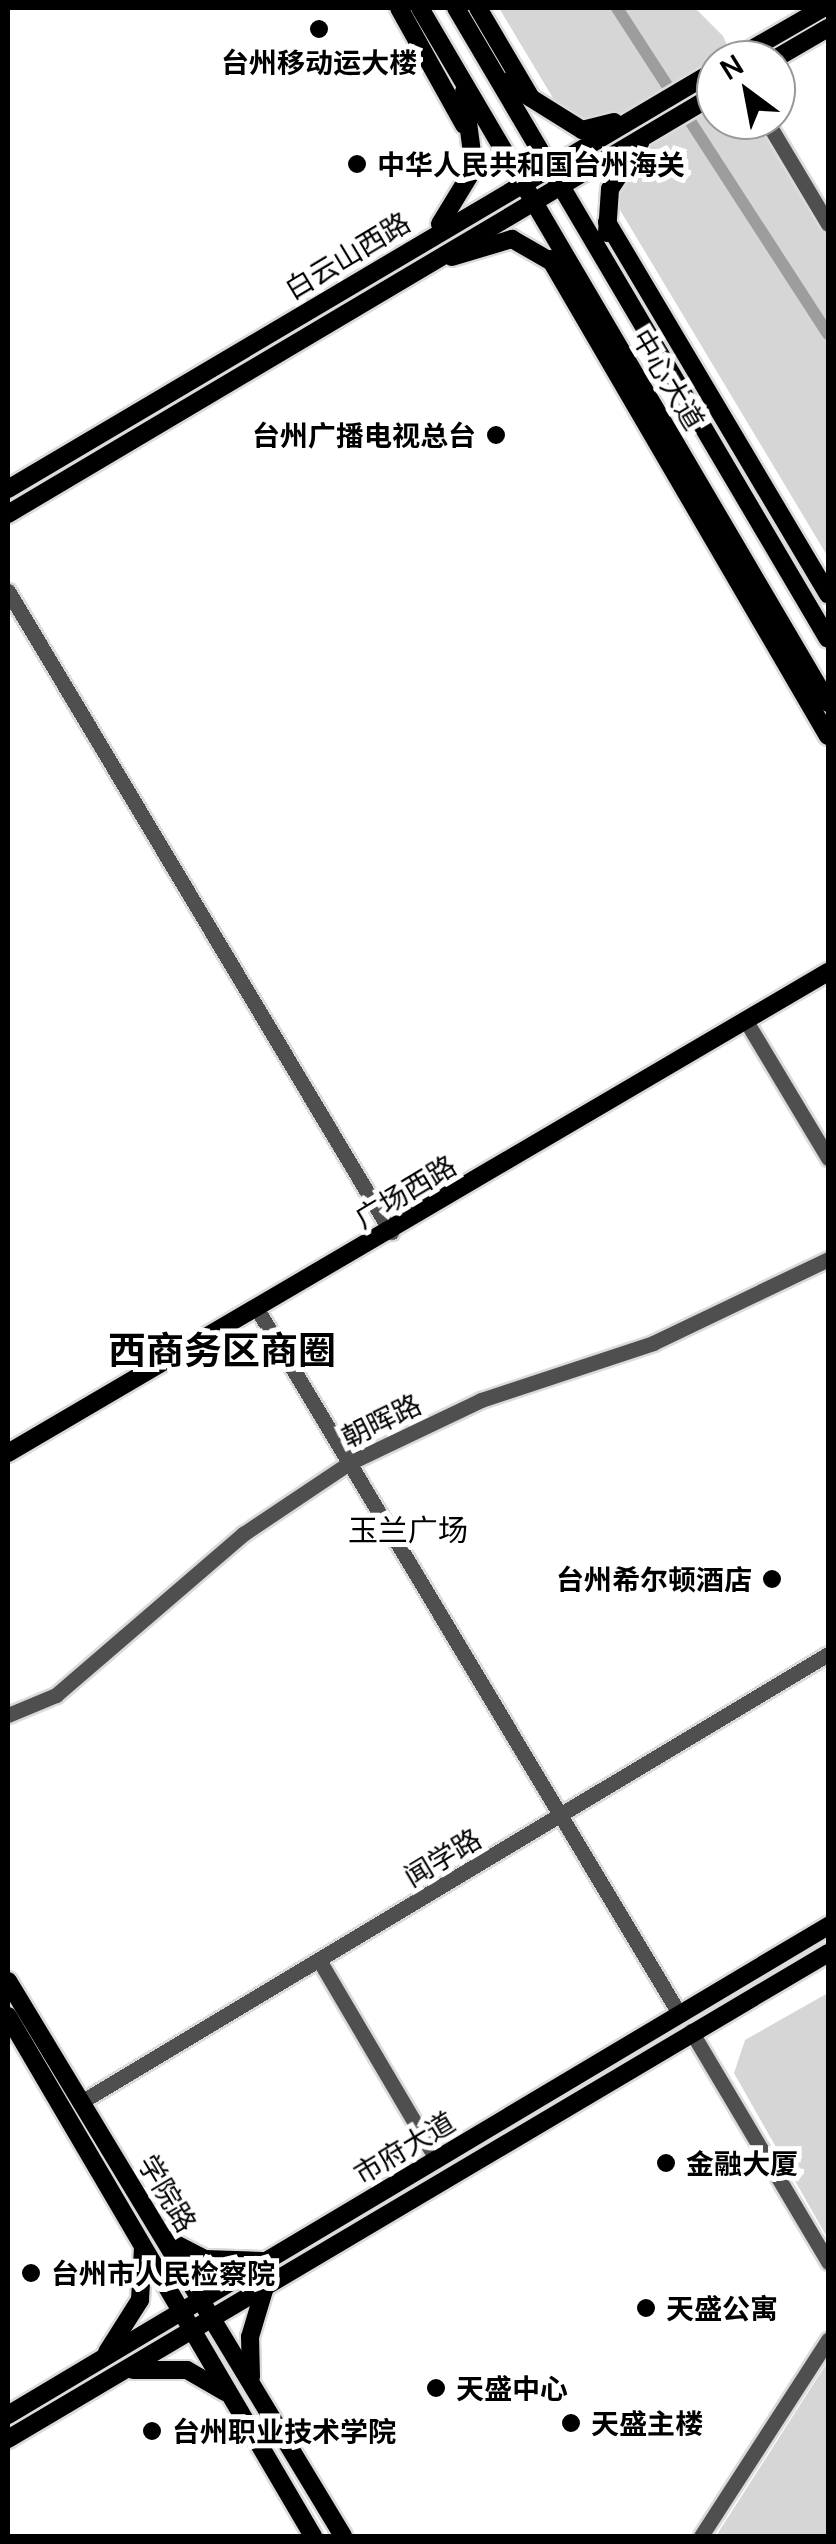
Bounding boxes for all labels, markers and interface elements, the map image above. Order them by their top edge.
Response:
marker: 台州移动运大楼 [308,18,330,40]
north arrow [696,40,796,140]
place label: 台州移动运大楼 [221,45,417,79]
text: N [713,45,750,88]
place label: 中华人民共和国台州海关 [377,147,685,181]
marker: 中华人民共和国台州海关 [346,153,368,175]
street label: 白云山西路 [278,205,416,305]
street label: 中心大道 [626,322,712,436]
place label: 台州广播电视总台 [252,418,476,452]
marker: 台州广播电视总台 [485,424,507,446]
street label: 广场西路 [348,1148,462,1234]
district label: 西商务区商圈 [108,1327,336,1373]
street label: 朝晖路 [336,1386,426,1454]
district label: 玉兰广场 [348,1512,468,1548]
place label: 台州希尔顿酒店 [556,1562,752,1596]
marker: 台州希尔顿酒店 [761,1568,783,1590]
street label: 闻学路 [397,1821,487,1893]
street label: 市府大道 [347,2104,461,2190]
place label: 金融大厦 [686,2146,798,2180]
street label: 学院路 [132,2148,204,2238]
marker: 金融大厦 [655,2152,677,2174]
place label: 台州市人民检察院 [51,2256,275,2290]
marker: 台州市人民检察院 [20,2262,42,2284]
place label: 天盛公寓 [666,2291,778,2325]
marker: 天盛公寓 [635,2297,657,2319]
place label: 天盛中心 [456,2371,568,2405]
marker: 天盛中心 [425,2377,447,2399]
place label: 天盛主楼 [591,2406,703,2440]
marker: 天盛主楼 [560,2412,582,2434]
place label: 台州职业技术学院 [172,2414,396,2448]
marker: 台州职业技术学院 [141,2420,163,2442]

